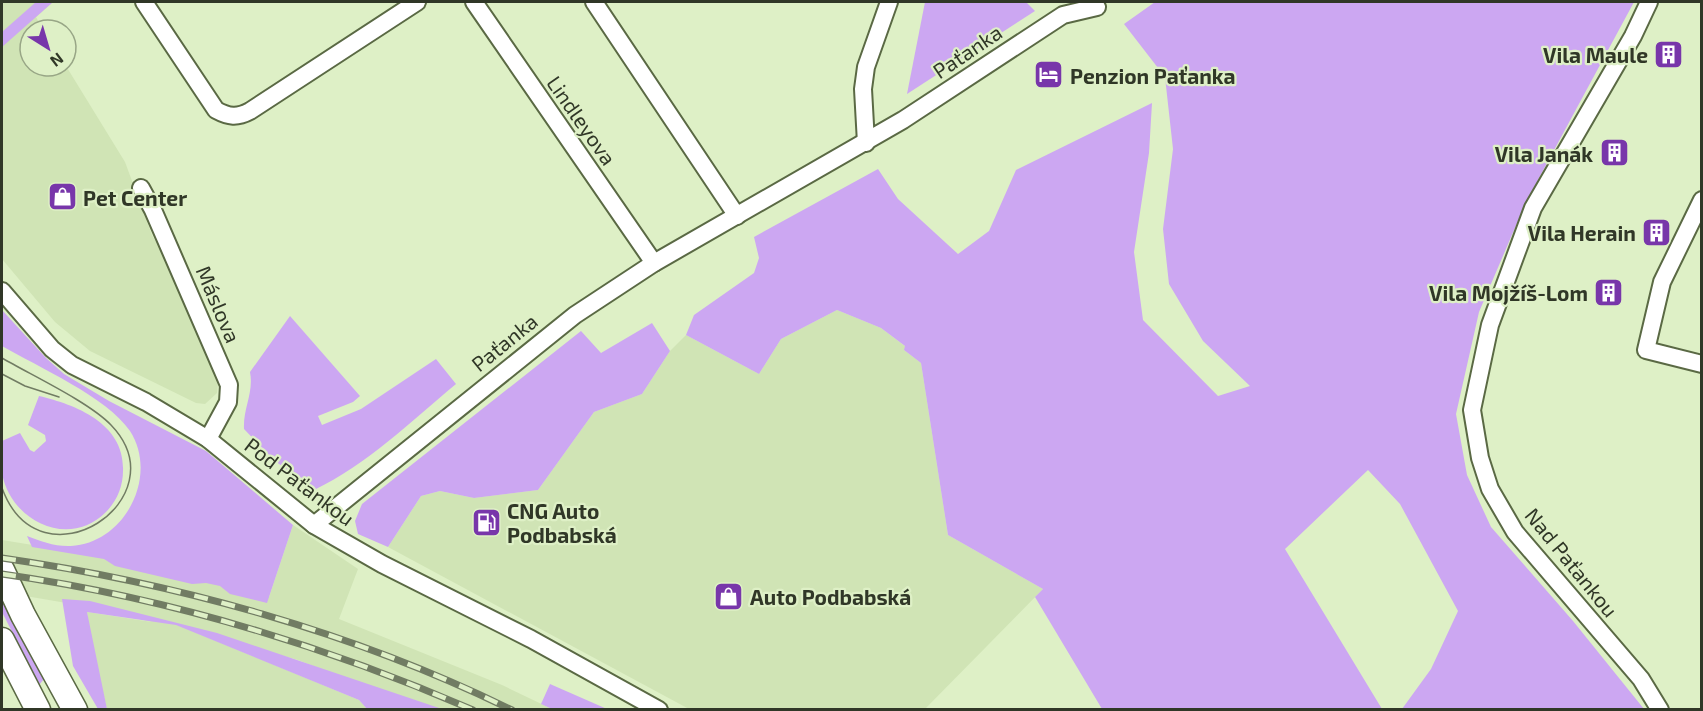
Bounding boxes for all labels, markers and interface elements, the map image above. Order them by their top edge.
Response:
north arrow [18,18,78,78]
street label: Paťanka [928,19,1006,83]
building icon: Vila Maule [1653,38,1685,70]
place label: Vila Maule [1543,42,1648,67]
text: N [47,49,68,71]
hotel icon: Penzion Paťanka [1033,59,1065,91]
place label: Penzion Paťanka [1070,63,1236,88]
street label: Lindleyova [542,71,622,169]
building icon: Vila Janák [1598,137,1630,169]
place label: Vila Janák [1495,141,1593,166]
shop icon: Pet Center [46,181,78,213]
place label: Pet Center [83,185,187,210]
building icon: Vila Herain [1641,216,1673,248]
place label: Vila Herain [1528,220,1636,245]
street label: Máslova [192,262,246,346]
building icon: Vila Mojžíš-Lom [1593,276,1625,308]
place label: Vila Mojžíš-Lom [1429,280,1588,305]
street label: Paťanka [466,308,542,376]
street label: Pod Paťankou [240,432,360,530]
place label: CNG Auto Podbabská [507,498,617,547]
street label: Nad Paťankou [1520,502,1624,622]
fuel station icon: CNG Auto Podbabská [470,506,502,538]
shop icon: Auto Podbabská [713,580,745,612]
place label: Auto Podbabská [750,584,911,609]

